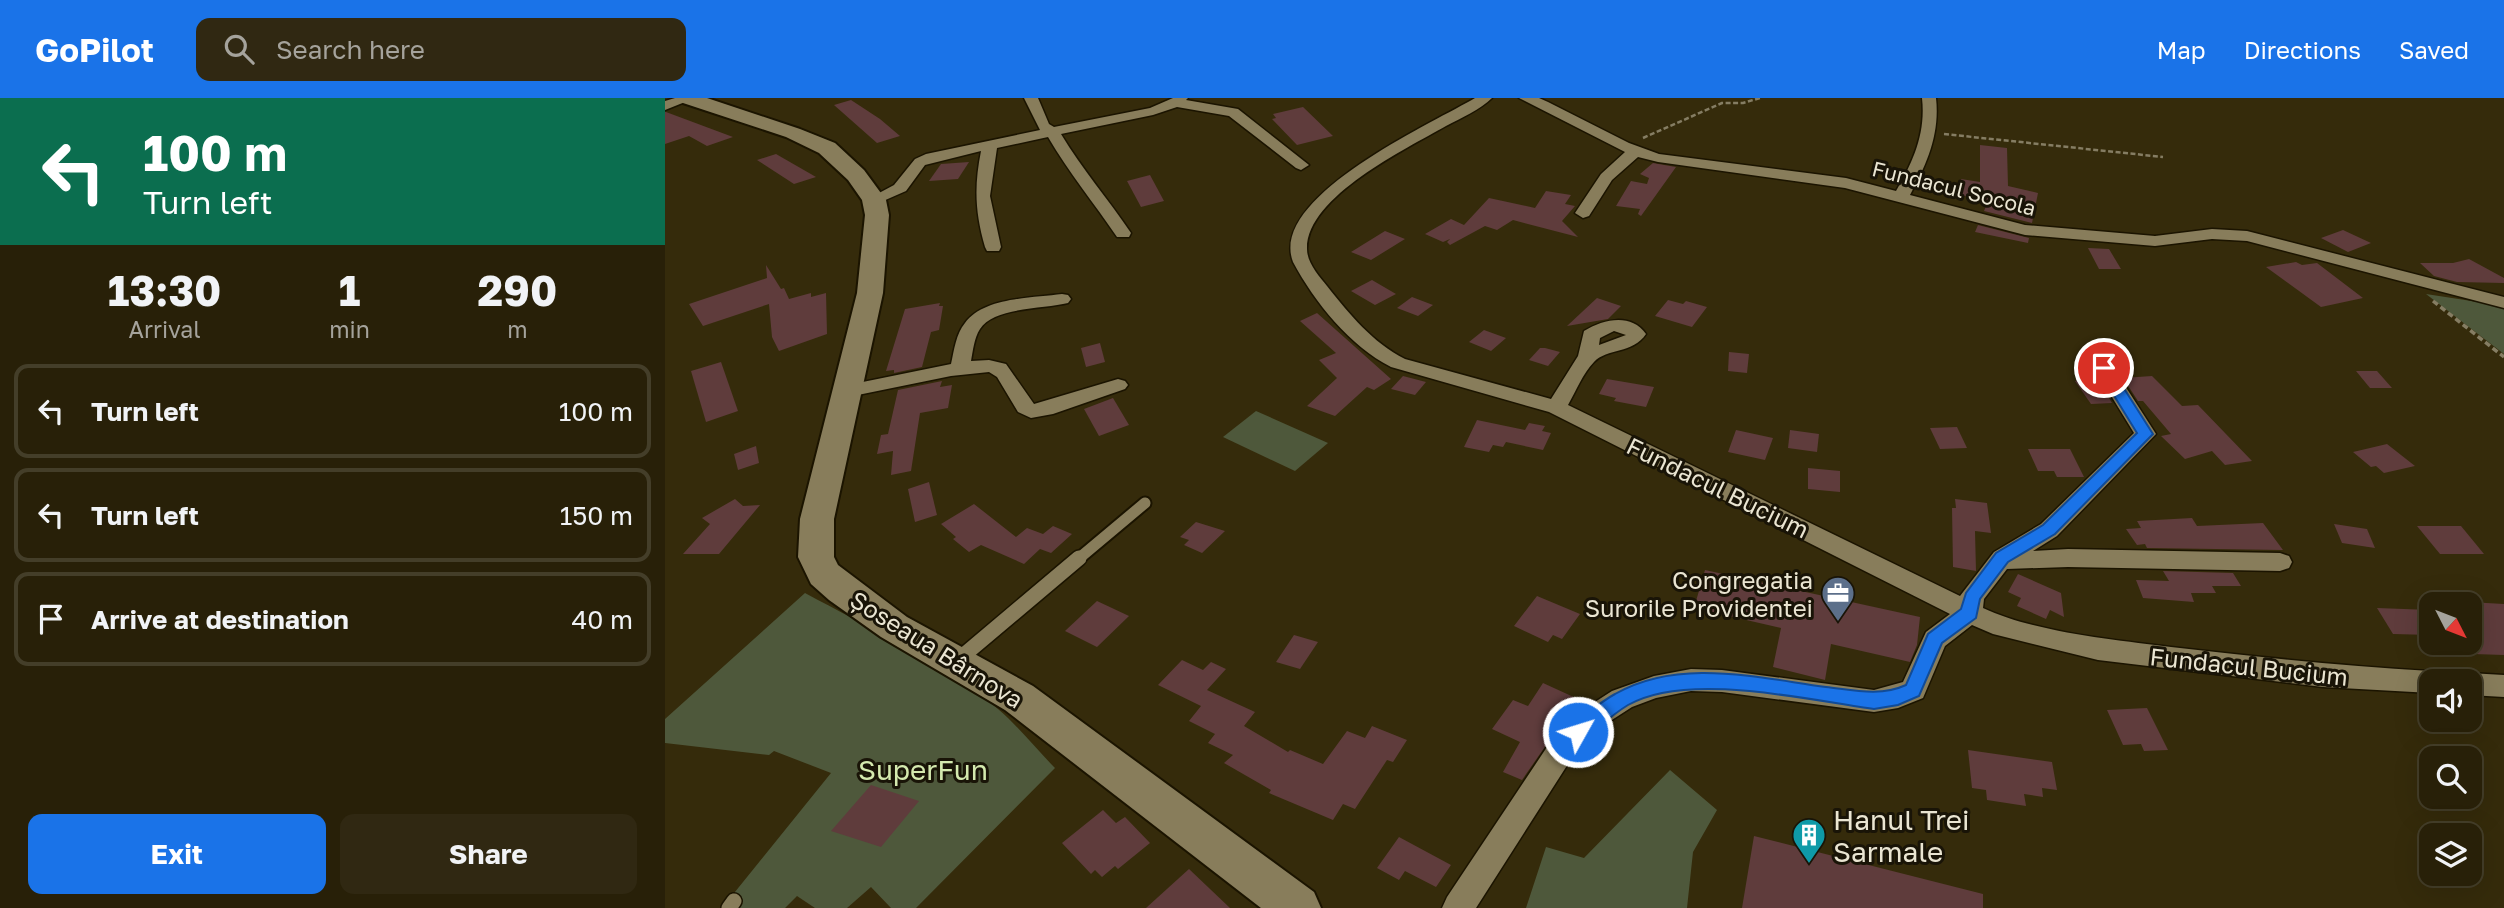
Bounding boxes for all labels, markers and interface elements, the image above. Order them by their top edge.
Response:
search box [196,18,686,81]
text: GoPilot [35,30,154,69]
icon: search [220,30,258,68]
text: Search here [276,34,425,65]
text: Map [2157,35,2206,64]
text: Directions [2244,35,2361,64]
text: Saved [2399,35,2469,64]
text: 100 m [143,123,287,182]
icon: left [28,126,119,217]
street label: Fundacul Socola [1870,155,2038,221]
text: Turn left [143,183,272,221]
text: 13:30 [108,265,221,315]
text: 1 [339,265,360,315]
text: 290 [478,265,557,315]
text: Arrival [129,315,201,343]
text: min [329,315,370,343]
text: m [507,315,528,343]
pin [2074,338,2134,398]
icon: arrive [2085,349,2123,387]
icon: left [32,392,70,430]
text: Turn left [91,396,199,427]
text: 100 m [559,396,633,427]
street label: Fundacul Bucium [1622,430,1814,544]
icon: left [32,496,70,534]
text: Turn left [91,500,199,531]
text: 150 m [560,500,633,531]
place label: Congregatia Surorile Providentei [1585,565,1813,622]
office icon: Congregatia Surorile Providentei [1819,574,1857,623]
street label: Șoseaua Bârnova [845,584,1029,715]
north arrow [2419,592,2481,654]
map controls [2419,592,2482,886]
icon: arrive [32,600,70,638]
text: Arrive at destination [91,604,349,635]
text: 40 m [572,604,633,635]
street label: Fundacul Bucium [2149,641,2349,691]
button: sound [2419,669,2482,732]
position arrow [1541,695,1615,769]
button: search [2419,746,2482,809]
park label: SuperFun [858,753,988,786]
place label: Hanul Trei Sarmale [1833,803,1969,868]
button: Exit [28,814,326,894]
button: Share [340,814,637,894]
building icon: Hanul Trei Sarmale [1790,816,1828,865]
button: layers [2419,823,2482,886]

